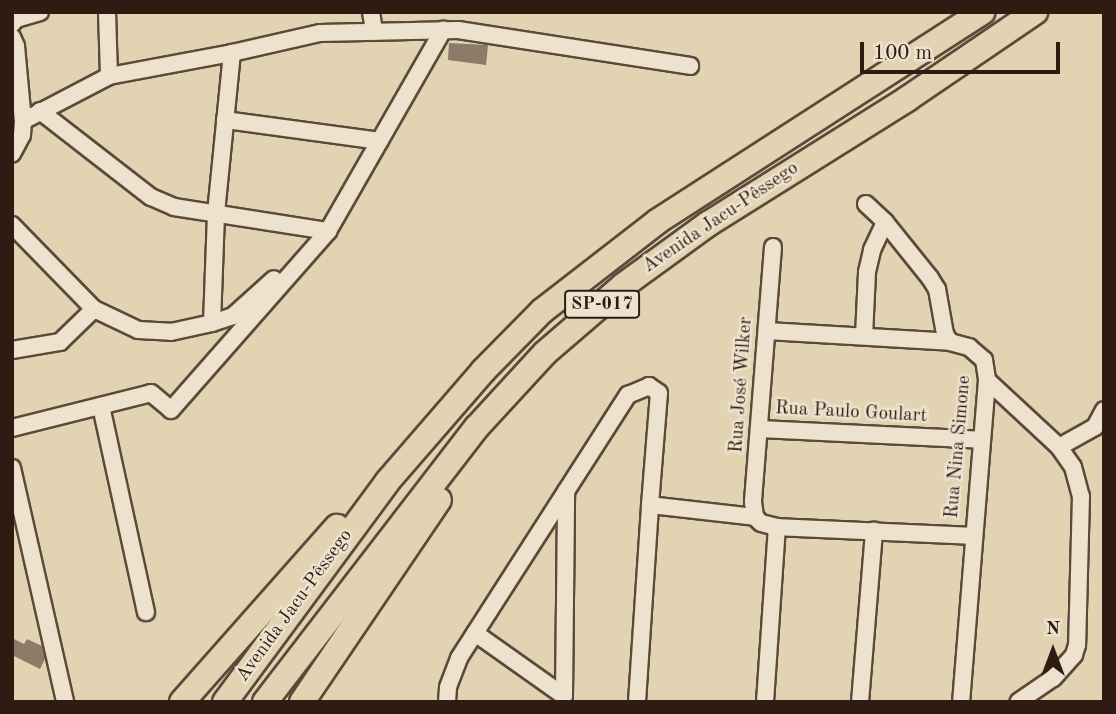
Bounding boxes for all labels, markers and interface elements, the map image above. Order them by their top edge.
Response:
scale bar [864,28,1064,72]
text: 100 m [873,43,932,64]
street label: Avenida Jacu-Pêssego [639,157,803,279]
road number: SP-017 [564,290,640,318]
street label: Rua José Wilker [726,316,758,454]
street label: Rua Nina Simone [941,374,977,520]
street label: Rua Paulo Goulart [774,398,928,428]
street label: Avenida Jacu-Pêssego [232,525,358,687]
north arrow [1018,616,1088,686]
text: N [1046,620,1060,639]

